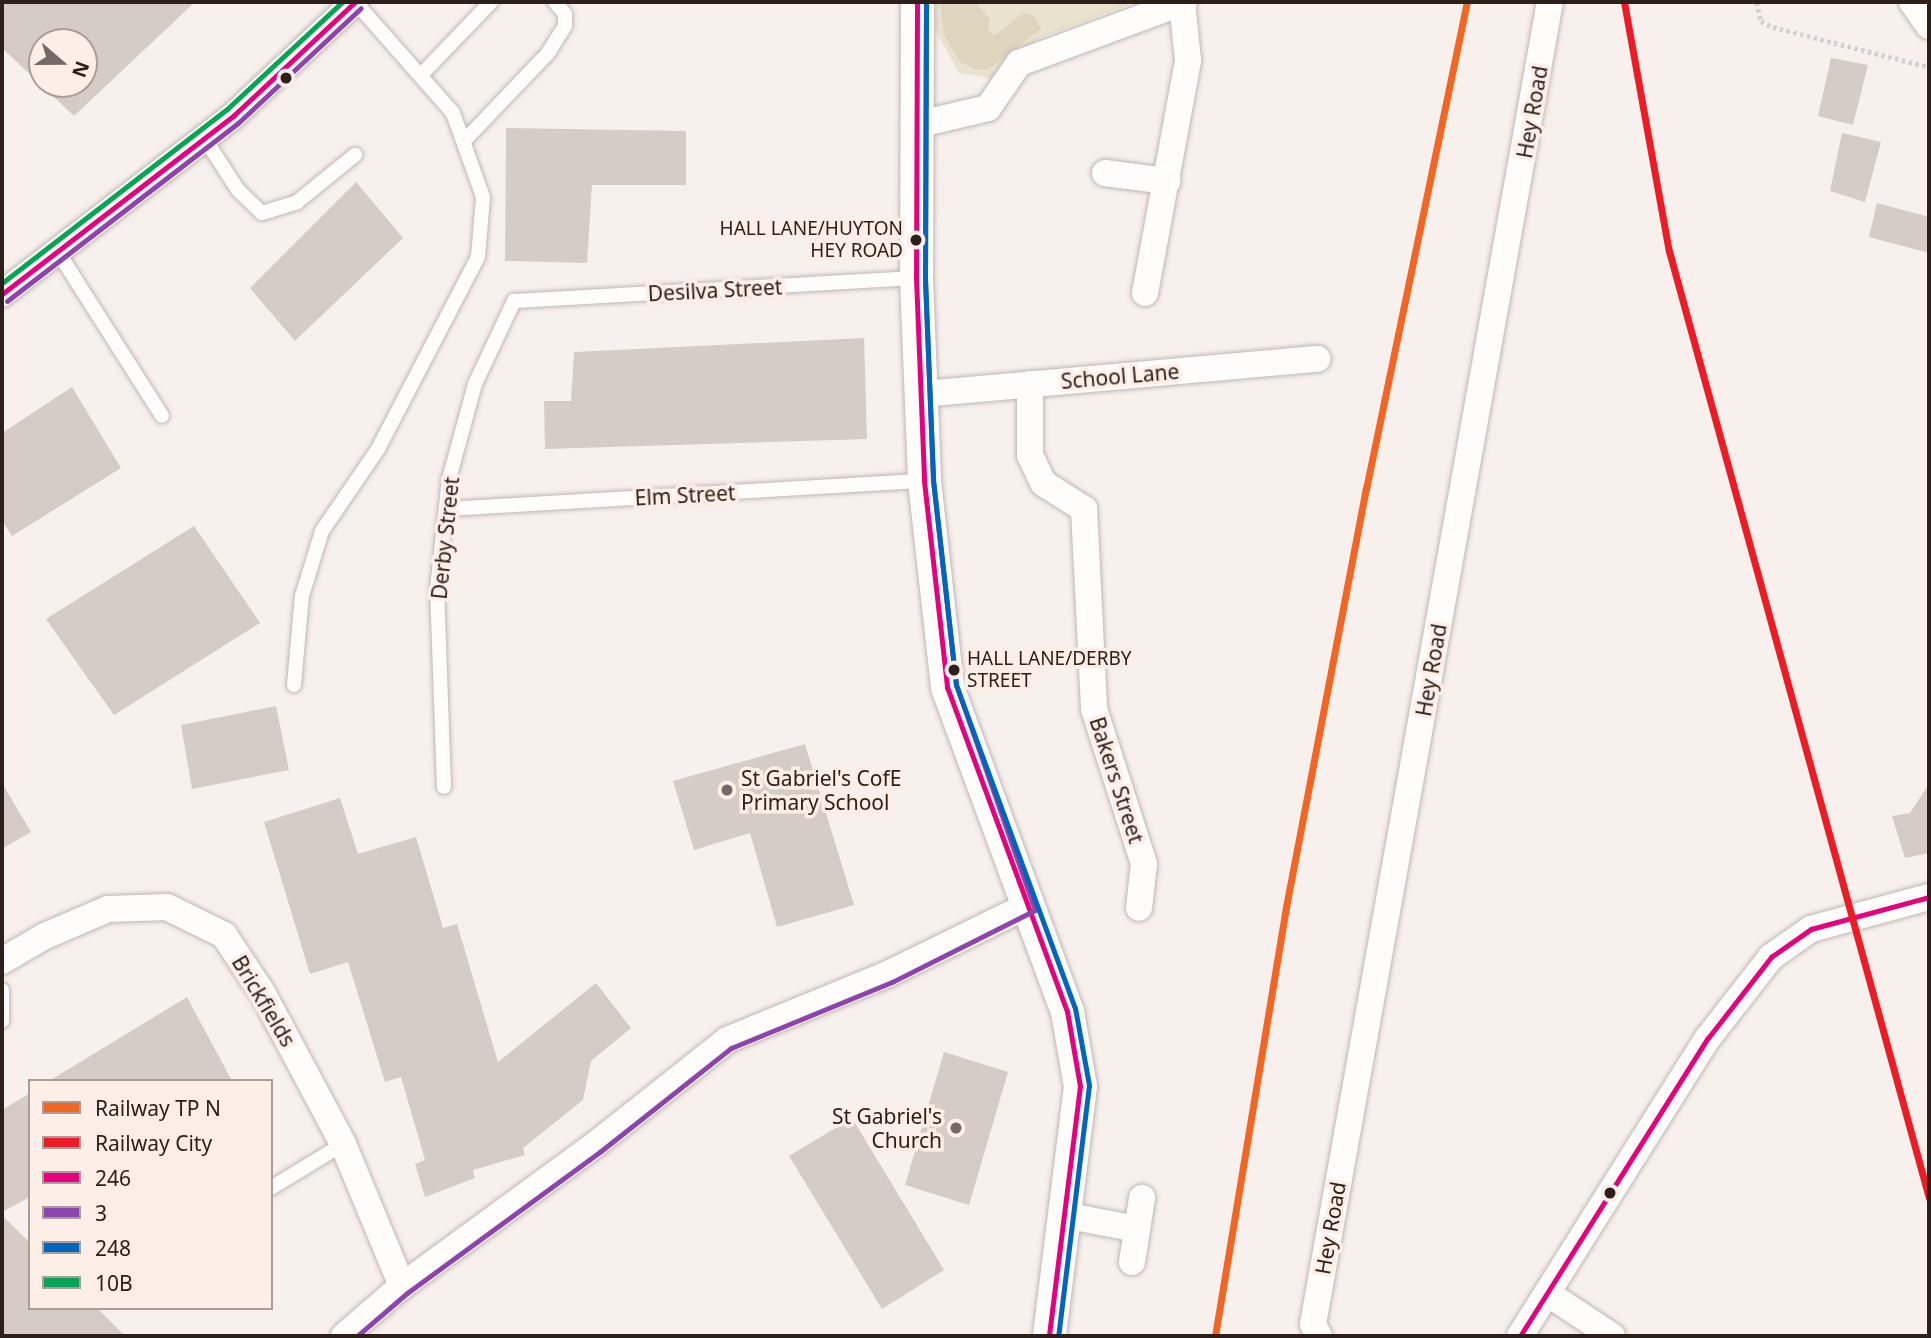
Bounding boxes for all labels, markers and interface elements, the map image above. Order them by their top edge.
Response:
north arrow [28,28,98,98]
text: N [66,58,96,81]
street label: Hey Road [1511,64,1553,160]
unlabelled marker [279,71,293,85]
place label: HALL LANE/HUYTON HEY ROAD [720,218,903,262]
marker: HALL LANE/HUYTON HEY ROAD [909,233,923,247]
street label: Desilva Street [647,274,783,306]
street label: School Lane [1060,358,1180,394]
street label: Derby Street [426,475,464,601]
street label: Elm Street [634,480,736,510]
street label: Hey Road [1410,622,1452,718]
place label: HALL LANE/DERBY STREET [967,648,1132,692]
marker: HALL LANE/DERBY STREET [947,663,961,677]
street label: Bakers Street [1085,714,1149,846]
place label: St Gabriel's CofE Primary School [741,765,901,815]
marker: St Gabriel's CofE Primary School [719,782,735,798]
street label: Brickfields [227,951,301,1051]
legend [28,1079,273,1310]
text: Railway TP N [95,1094,221,1122]
place label: St Gabriel's Church [832,1103,942,1153]
marker: St Gabriel's Church [948,1120,964,1136]
text: Railway City [95,1129,212,1157]
text: 246 [95,1164,131,1192]
street label: Hey Road [1309,1180,1351,1276]
unlabelled marker [1603,1186,1617,1200]
text: 3 [95,1199,107,1227]
text: 248 [95,1234,131,1262]
text: 10B [95,1269,133,1297]

